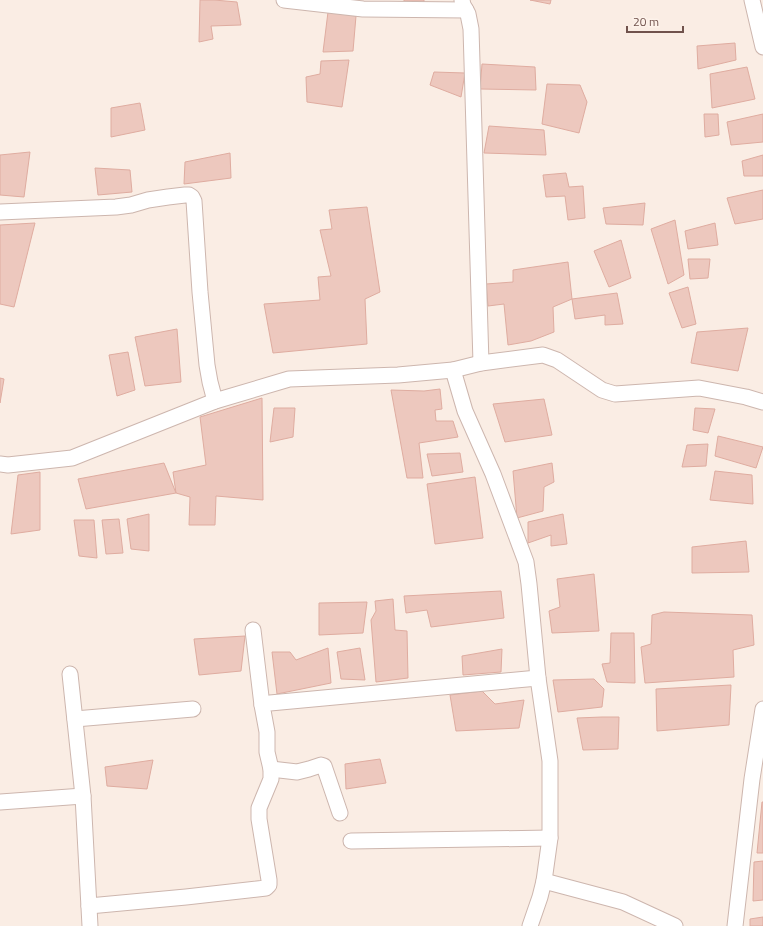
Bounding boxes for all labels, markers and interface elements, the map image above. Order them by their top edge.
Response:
scale bar [627,8,683,34]
text: 20 m [633,12,659,31]

